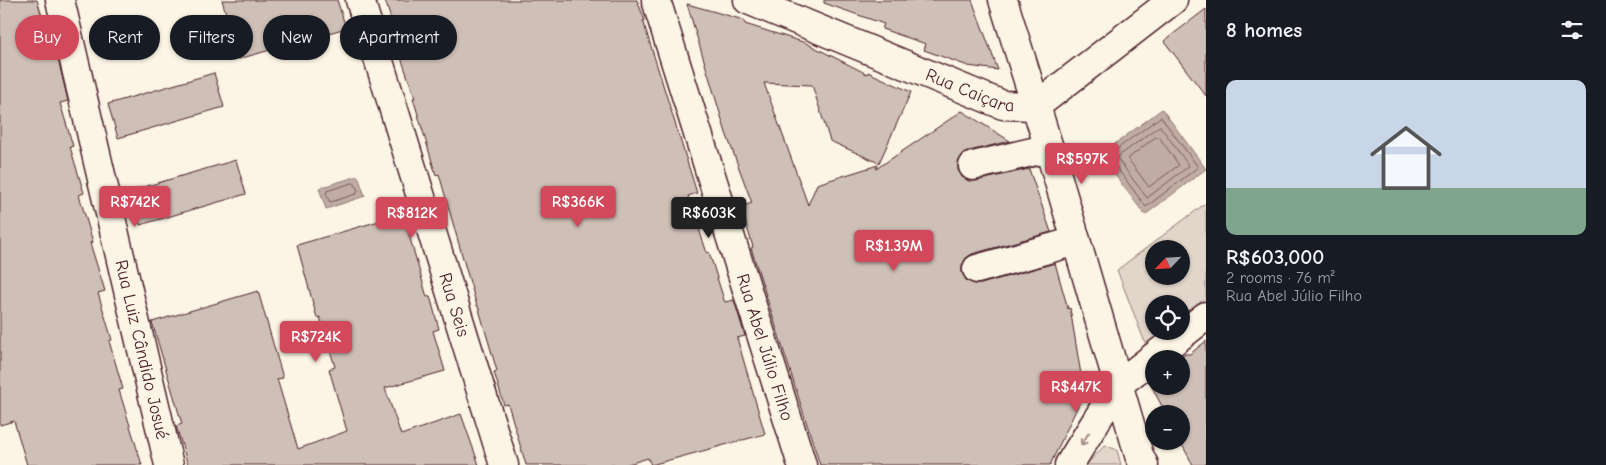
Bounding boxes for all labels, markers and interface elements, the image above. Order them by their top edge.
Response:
chip: Buy [15,15,79,60]
chip: Rent [89,15,160,60]
chip: Filters [170,15,253,60]
chip: New [263,15,330,60]
chip: Apartment [340,15,457,60]
icon: filters [1558,16,1586,44]
text: 8 homes [1226,18,1302,42]
street label: Rua Caiçara [923,64,1014,116]
icon: home [1361,113,1451,203]
pin: R$597K [1041,142,1123,185]
text: R$597K [1056,150,1108,168]
pin: R$742K [94,186,176,228]
pin: R$366K [537,186,619,228]
text: R$742K [110,193,160,211]
text: R$366K [552,193,604,211]
pin: R$812K [371,196,453,239]
pin: R$603K [668,196,750,239]
text: R$812K [387,204,437,222]
text: R$603K [682,204,736,222]
pin: R$1.39M [848,230,940,272]
text: R$1.39M [865,237,923,255]
north arrow [1145,240,1190,285]
map controls [1145,240,1190,450]
text: R$603,000 [1226,245,1324,269]
street label: Rua Luiz Cândido Josué [111,258,173,441]
text: 2 rooms · 76 m² [1226,269,1335,287]
street label: Rua Seis [435,270,474,339]
street label: Rua Abel Júlio Filho [732,271,798,423]
text: Rua Abel Júlio Filho [1226,287,1362,305]
button: locate [1145,295,1190,340]
pin: R$724K [275,320,357,363]
text: R$724K [291,328,341,346]
button: + [1145,350,1190,395]
pin: R$447K [1035,370,1117,413]
text: R$447K [1051,378,1101,396]
button: − [1145,405,1190,450]
one-way arrow [1079,432,1089,446]

